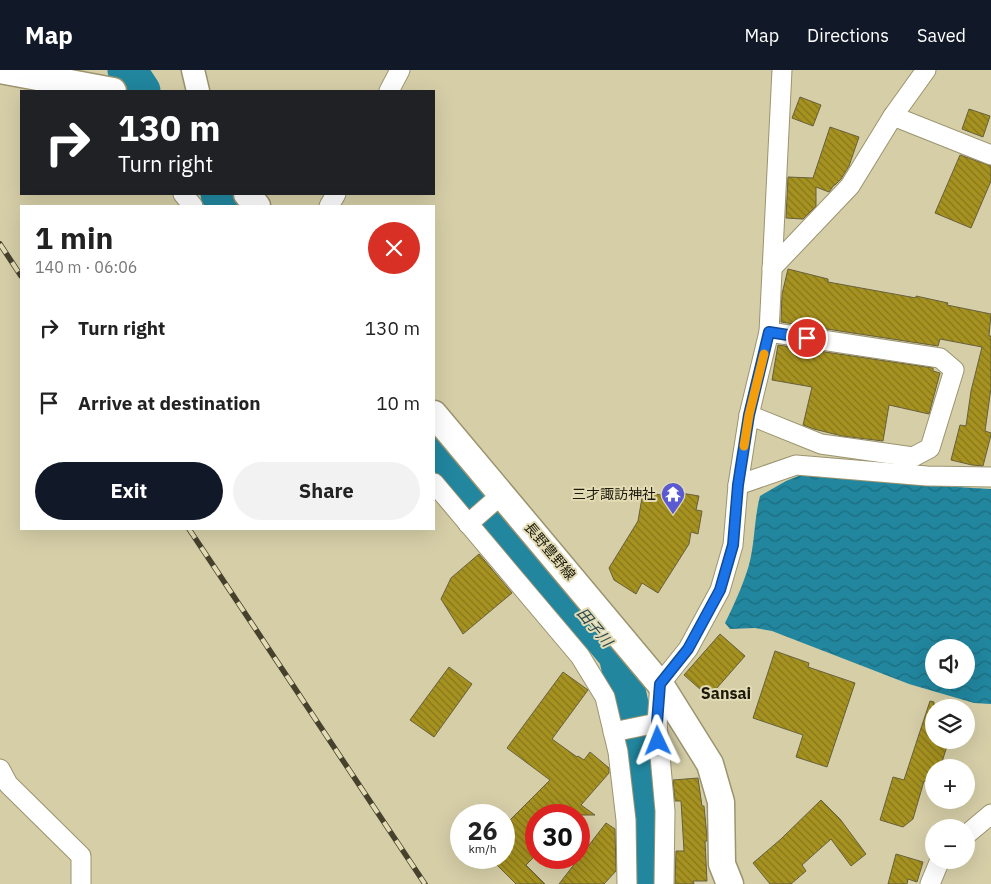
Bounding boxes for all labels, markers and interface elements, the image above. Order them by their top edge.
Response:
text: Map [25,19,73,51]
text: Map [744,24,779,47]
text: Directions [807,24,889,47]
text: Saved [917,24,966,47]
text: 130 m [118,105,221,151]
icon: right [35,110,100,175]
text: Turn right [118,149,213,178]
text: 1 min [35,218,113,257]
button: close [368,222,420,274]
text: 140 m · 06:06 [35,257,137,277]
icon: right [35,314,63,342]
text: Turn right [78,316,165,340]
text: 130 m [365,316,420,340]
pin [786,317,828,359]
icon: arrive [793,324,821,352]
icon: arrive [35,389,63,417]
text: Arrive at destination [78,391,261,415]
text: 10 m [376,391,420,415]
button: Exit [35,462,223,520]
button: Share [233,462,420,520]
temple icon: 三才諏訪神社 [660,481,686,515]
place label: 三才諏訪神社 [572,485,656,503]
street label: 長野豊野線 [521,518,579,584]
water label: 田子川 [573,604,618,652]
map controls [925,639,975,869]
button: sound [925,639,975,689]
district label: Sansai [701,683,751,703]
button: layers [925,699,975,749]
position arrow [631,714,683,766]
button: + [925,759,975,809]
speed limit sign: 30 [525,804,590,869]
text: 26 [467,814,498,847]
button: − [925,819,975,869]
text: km/h [468,841,497,856]

